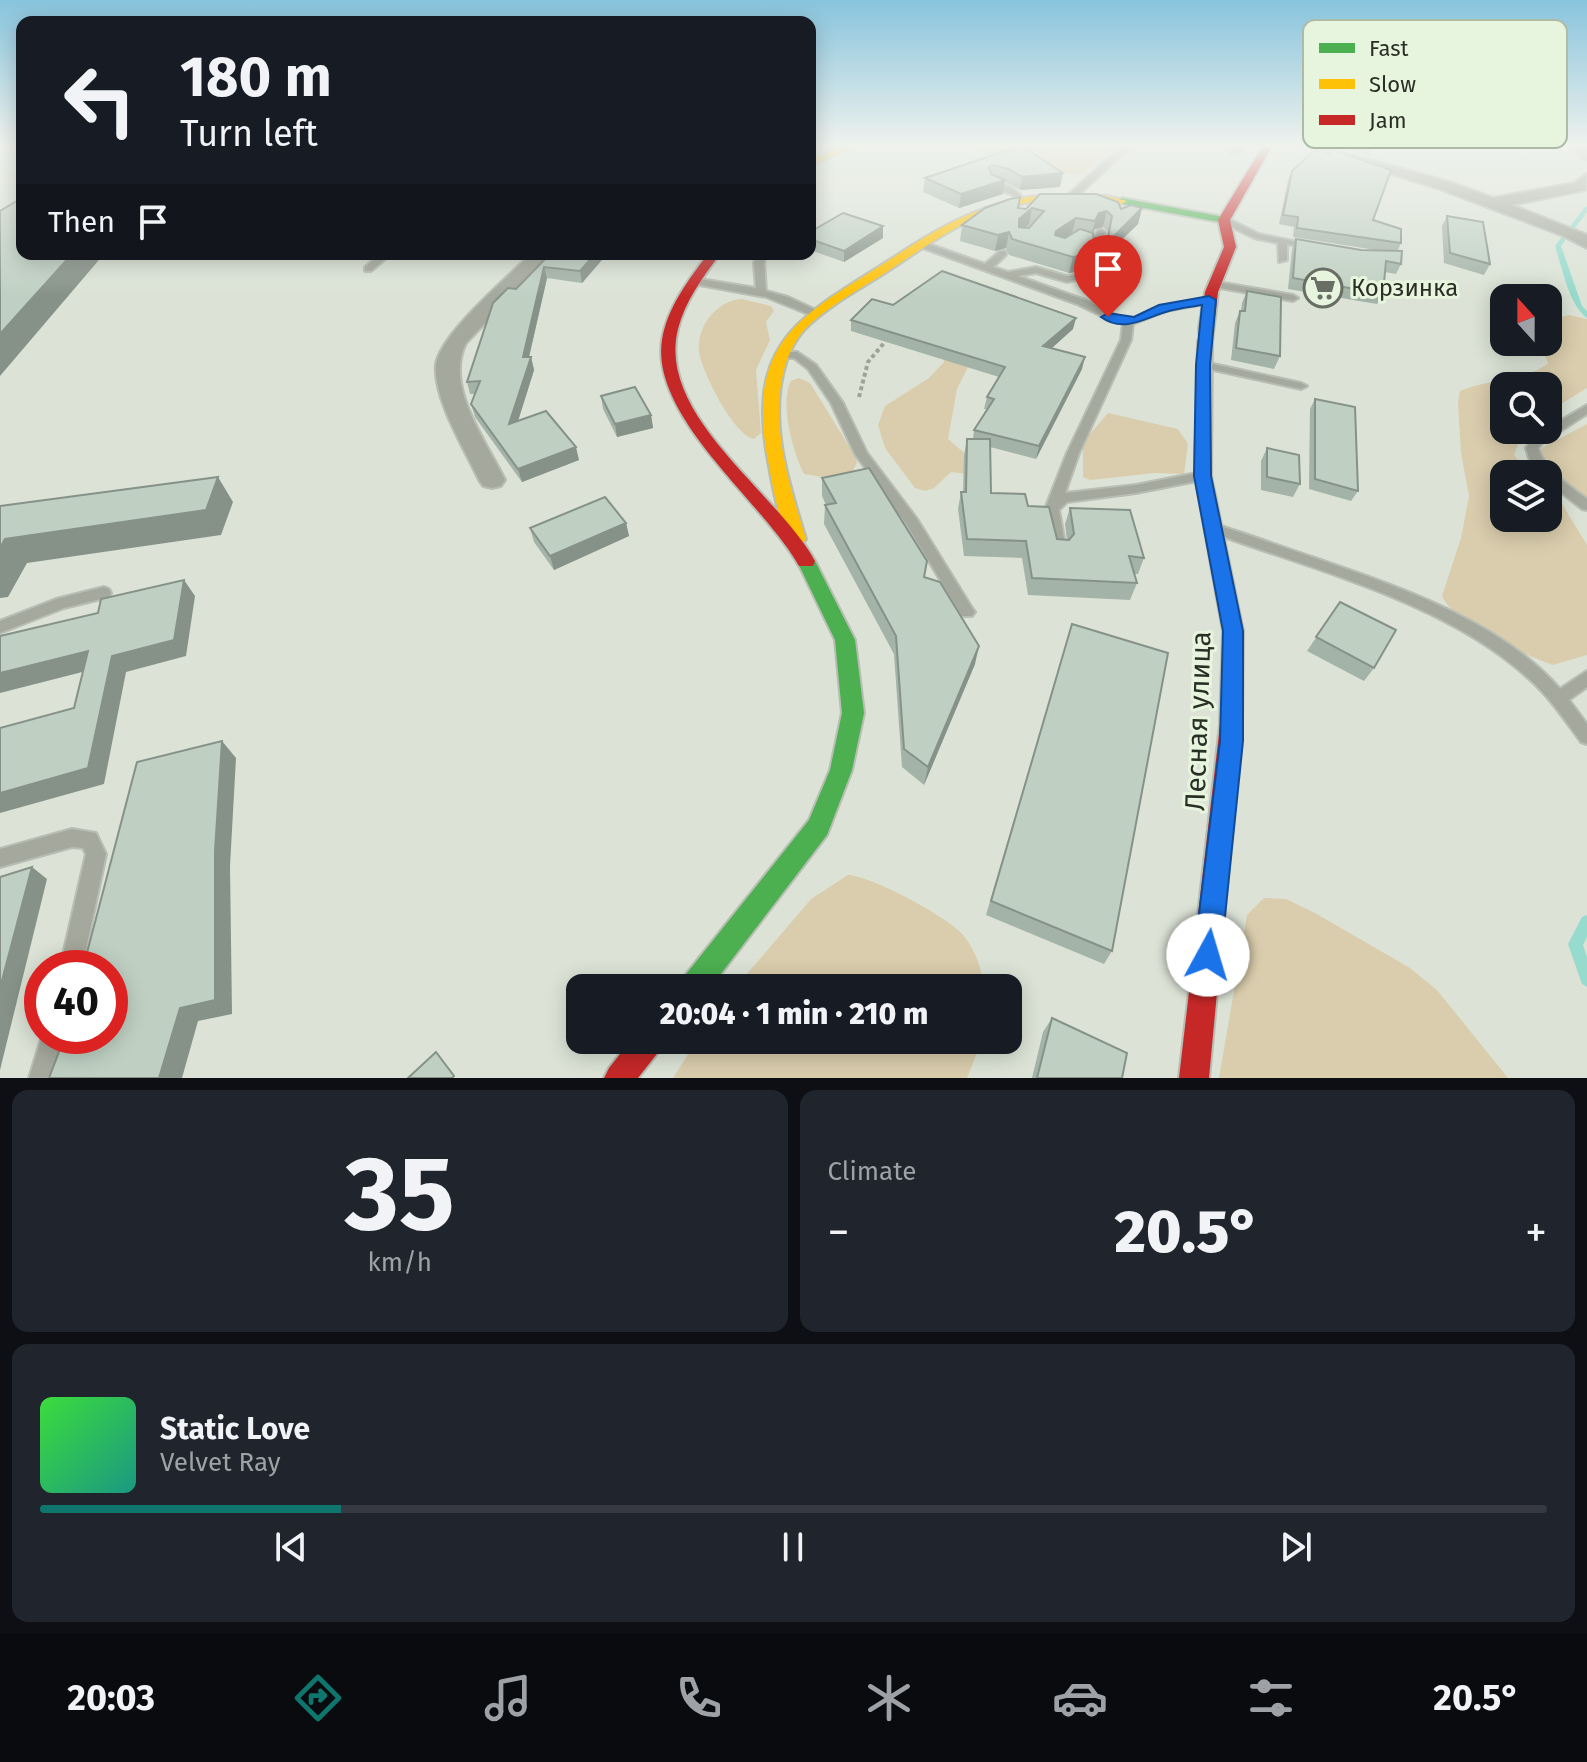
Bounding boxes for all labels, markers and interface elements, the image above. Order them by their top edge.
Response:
legend [1303,20,1567,148]
text: Fast [1369,35,1409,62]
text: 180 m [180,44,332,111]
icon: left [48,48,152,152]
text: Slow [1369,71,1416,98]
text: Jam [1369,107,1407,134]
text: Turn left [180,112,318,156]
icon: arrive [131,200,175,244]
text: Then [48,204,115,240]
pin [1074,235,1142,317]
icon: arrive [1086,247,1130,291]
supermarket icon: Корзинка [1302,267,1344,309]
place label: Корзинка [1351,274,1458,302]
north arrow [1490,284,1562,356]
map controls [1490,284,1562,532]
button: search [1490,372,1562,444]
button: layers [1490,460,1562,532]
street label: Лесная улица [1178,631,1218,811]
position arrow [1166,913,1250,997]
speed limit sign: 40 [24,950,128,1054]
text: 20:04 · 1 min · 210 m [660,996,928,1032]
text: 35 [345,1132,455,1257]
text: Climate [828,1156,916,1187]
text: 20.5° [1115,1196,1260,1268]
text: − [828,1206,850,1259]
text: + [1525,1206,1547,1259]
text: km/h [368,1247,432,1278]
text: Static Love [160,1411,310,1447]
text: Velvet Ray [160,1447,280,1478]
icon: previous [269,1525,313,1569]
icon: pause [771,1525,815,1569]
icon: next [1274,1525,1318,1569]
icon: directions [290,1670,346,1726]
icon: music [480,1670,536,1726]
icon: phone [671,1670,727,1726]
icon: climate [861,1670,917,1726]
icon: car [1052,1670,1108,1726]
icon: filters [1243,1670,1299,1726]
text: 20:03 [67,1676,155,1720]
text: 20.5° [1433,1676,1520,1720]

